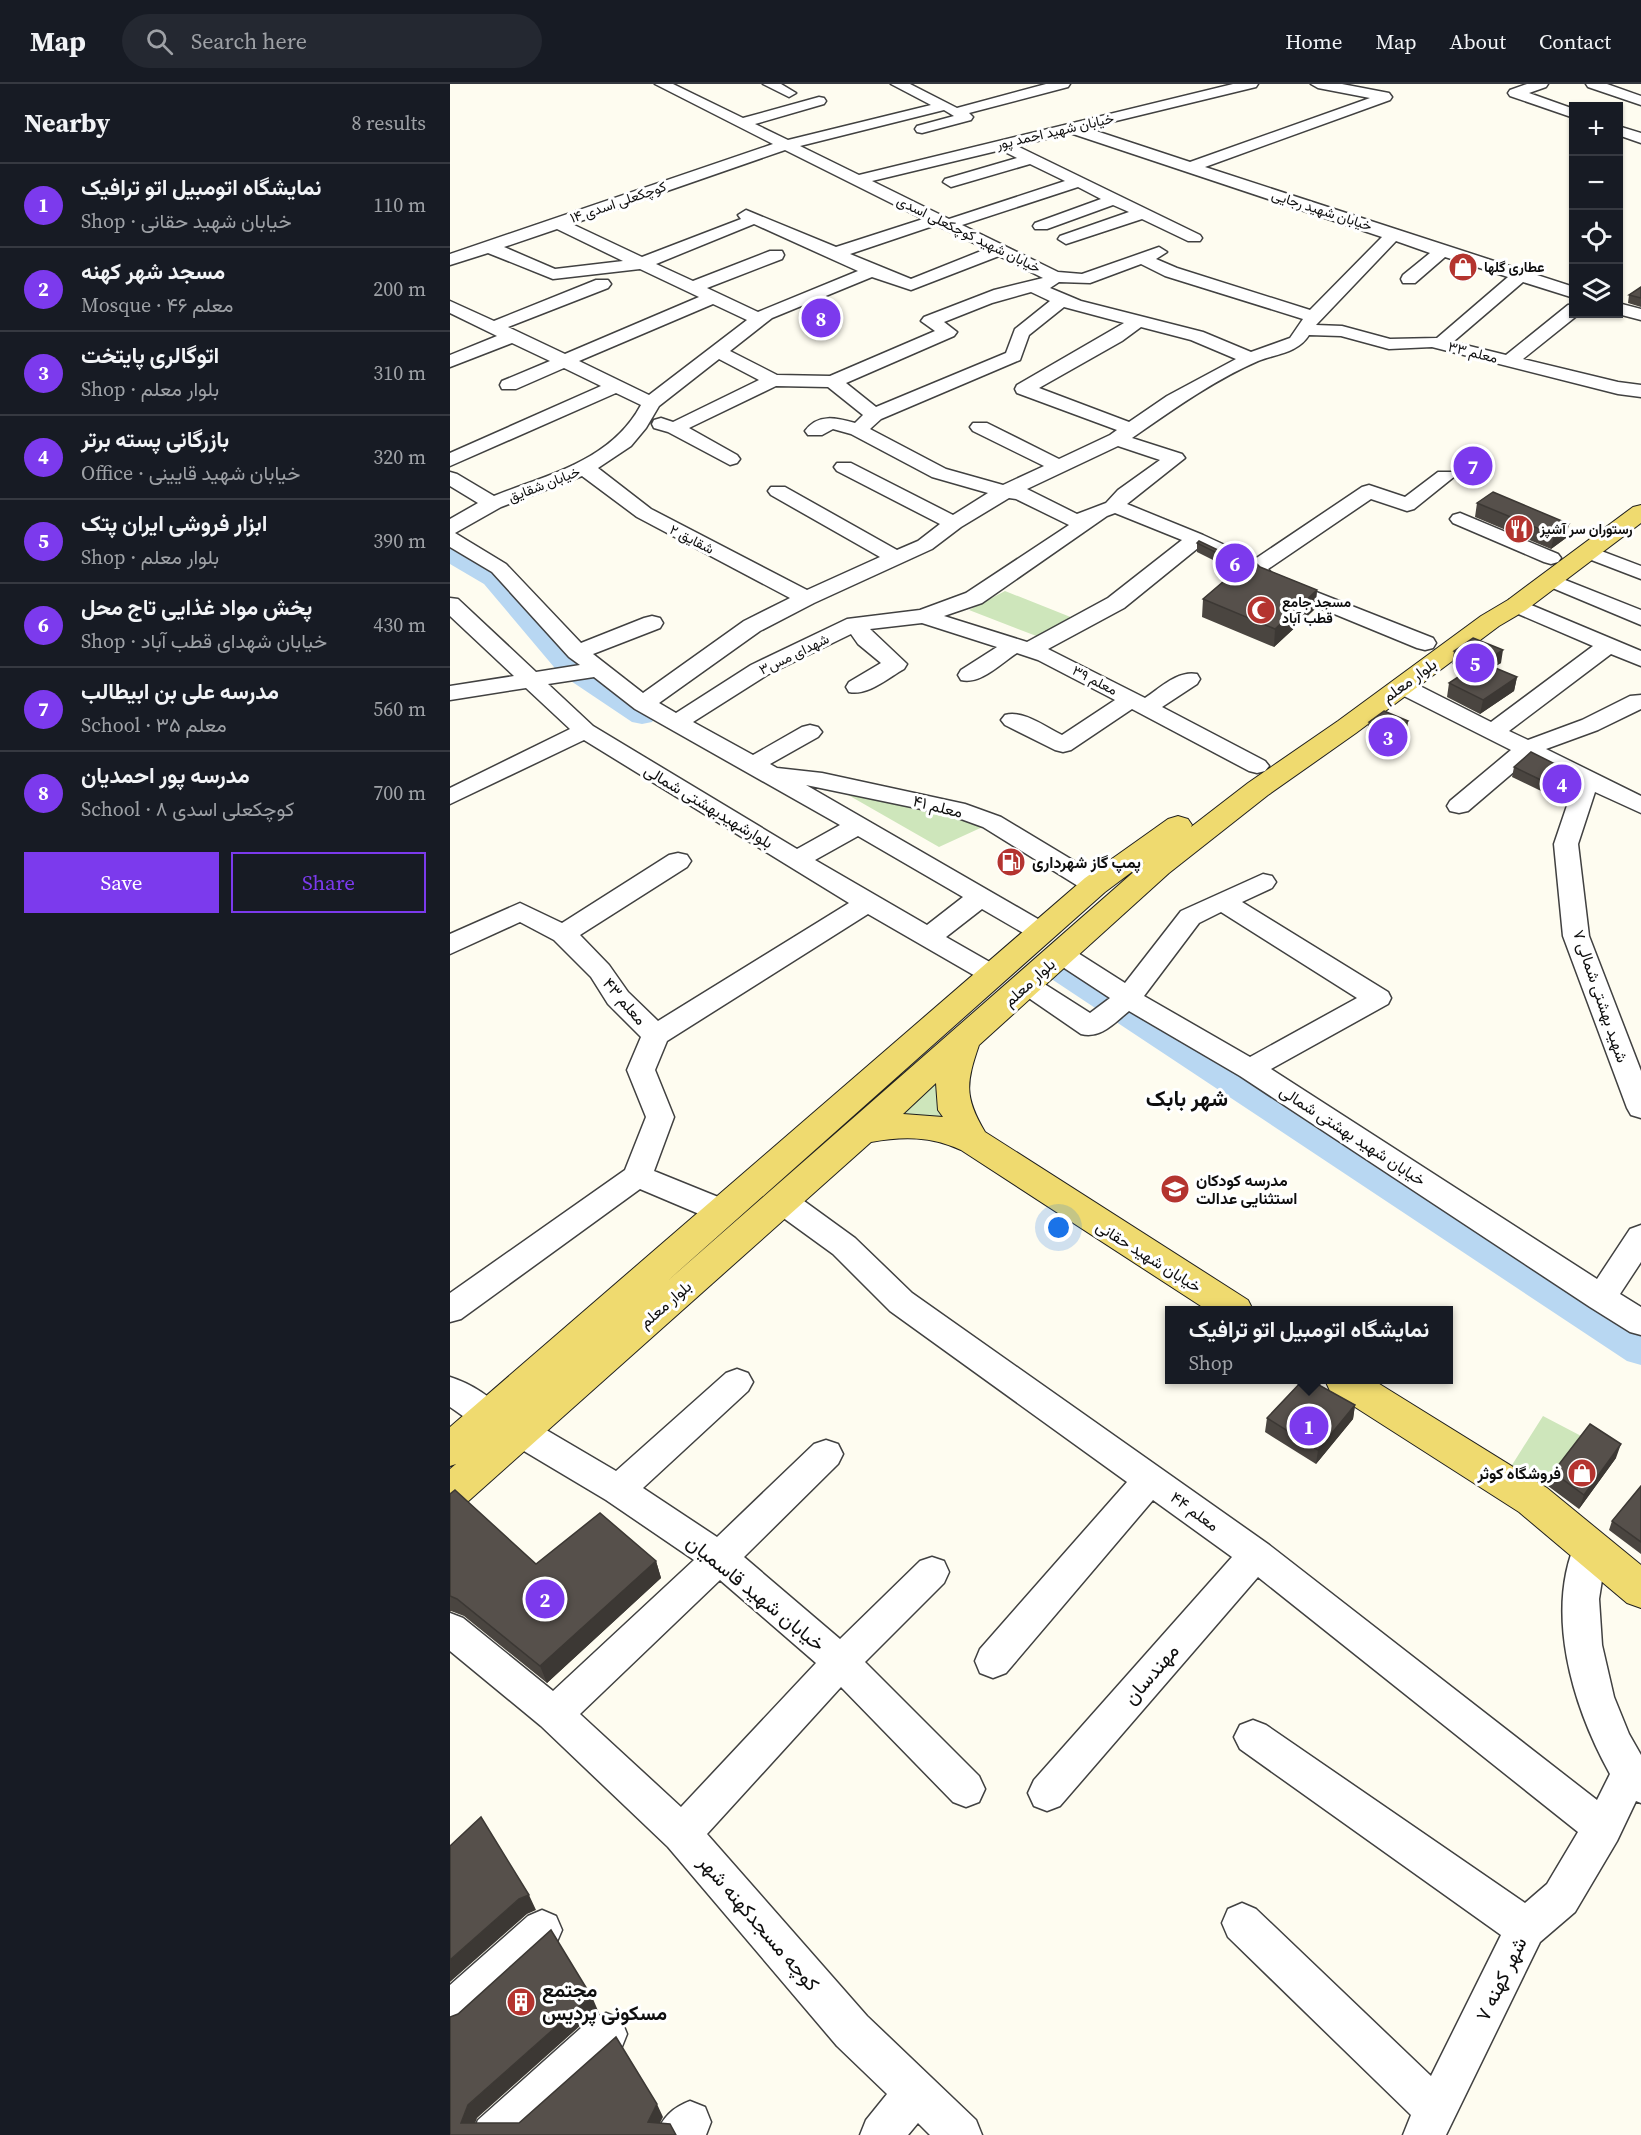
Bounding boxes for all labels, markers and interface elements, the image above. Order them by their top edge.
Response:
search box [122,14,542,68]
text: Map [30,22,86,60]
icon: search [143,25,176,58]
text: Search here [191,26,307,56]
text: Home [1285,27,1343,56]
text: Map [1376,27,1417,56]
text: About [1450,27,1506,56]
text: Contact [1539,27,1611,56]
map controls [1569,102,1623,318]
button: + [1569,102,1623,156]
text: Nearby [24,105,110,141]
street label: خیابان شهید احمد پور [993,108,1116,154]
text: 8 results [351,109,426,137]
button: − [1569,156,1623,210]
text: نمایشگاه اتومبیل اتو ترافیک [81,172,321,202]
street label: کوچکعلی اسدی ۱۴ [567,176,669,228]
street label: خیابان شهید رجایی [1269,184,1375,236]
street label: خیابان شهید کوچکعلی اسدی [894,190,1044,278]
text: 1 [38,191,49,219]
text: 110 m [373,191,426,219]
text: Shop · خیابان شهید حقانی [81,207,292,235]
button: locate [1569,210,1623,264]
shop icon: عطاری گلها [1447,251,1479,283]
text: مسجد شهر کهنه [81,256,225,286]
place label: عطاری گلها [1484,257,1545,277]
button: layers [1569,264,1623,318]
text: 2 [38,275,49,303]
text: 200 m [373,275,426,303]
text: Mosque · معلم ۴۶ [81,291,233,319]
pin: 8 [802,296,841,340]
street label: معلم ۳۳ [1446,336,1500,368]
text: اتوگالری پایتخت [81,340,219,370]
text: 3 [38,359,49,387]
text: 310 m [373,359,426,387]
text: Shop · بلوار معلم [81,375,219,403]
text: بازرگانی پسته برتر [81,424,229,454]
text: 4 [38,443,49,471]
text: 320 m [373,443,426,471]
pin: 7 [1454,444,1492,488]
text: Office · خیابان شهید قایینی [81,459,300,487]
street label: خیابان شقایق [505,461,583,507]
text: ابزار فروشی ایران پتک [81,508,268,538]
restaurant icon: رستوران سر آشپز [1503,513,1535,545]
street label: شقایق ۲ [666,519,718,559]
place label: رستوران سر آشپز [1539,519,1633,539]
text: 5 [38,527,49,555]
text: 390 m [373,527,426,555]
pin: 6 [1216,540,1254,586]
text: Shop · بلوار معلم [81,543,219,571]
text: پخش مواد غذایی تاج محل [81,592,312,622]
place label: مسجد جامع قطب آباد [1282,592,1351,628]
mosque icon: مسجد جامع قطب آباد [1245,594,1277,626]
text: 6 [38,611,49,639]
text: 430 m [373,611,426,639]
text: Shop · خیابان شهدای قطب آباد [81,627,327,655]
street label: شهدای مس۳ [756,628,832,680]
pin: 5 [1456,640,1494,686]
street label: بلوار معلم [1377,653,1441,707]
street label: معلم ۳۹ [1069,660,1121,700]
text: مدرسه علی بن ابیطالب [81,676,279,706]
text: 7 [38,695,49,723]
text: 560 m [373,695,426,723]
text: School · معلم ۳۵ [81,711,227,739]
pin: 3 [1368,714,1408,760]
street label: بلوارشهیدبهشتی شمالی [640,759,778,853]
text: مدرسه پور احمدیان [81,760,250,790]
pin: 4 [1542,762,1582,806]
text: 8 [38,779,49,807]
text: 700 m [373,779,426,807]
street label: معلم ۴۱ [911,789,965,823]
text: School · کوچکعلی اسدی ۸ [81,795,294,823]
fuel station icon: پمپ گاز شهرداری [995,846,1027,878]
place label: پمپ گاز شهرداری [1032,851,1141,874]
button: Save [24,852,219,913]
button: Share [231,852,426,913]
street label: شهید بهشتی شمالی ۷ [1568,927,1634,1065]
street label: بلوار معلم [998,953,1060,1011]
street label: معلم ۴۳ [598,973,652,1029]
street label: خیابان شهید بهشتی شمالی [1276,1080,1430,1191]
district label: شهر بابک [1146,1083,1228,1113]
place label: مدرسه کودکان استثنایی عدالت [1196,1169,1297,1209]
school or university icon: مدرسه کودکان استثنایی عدالت [1159,1173,1191,1205]
your location [1044,1213,1073,1242]
street label: خیابان شهید حقانی [1092,1215,1206,1297]
street label: بلوار معلم [634,1275,696,1333]
popup [1165,1306,1453,1384]
text: نمایشگاه اتومبیل اتو ترافیک [1189,1314,1429,1344]
text: Shop [1189,1349,1233,1377]
pin: 1 [1290,1404,1328,1448]
shop icon: فروشگاه کوثر [1566,1457,1598,1489]
place label: فروشگاه کوثر [1477,1462,1561,1484]
street label: معلم ۴۴ [1166,1486,1224,1536]
street label: خیابان شهید قاسمیان [681,1528,831,1658]
pin: 2 [526,1576,565,1622]
street label: مهندسان [1117,1637,1185,1711]
street label: کوچه مسجدکهنه شهر [691,1848,826,1997]
street label: شهر کهنه ۷ [1469,1932,1533,2026]
place label: مجتمع مسکونی پردیس [542,1976,667,2027]
building icon: مجتمع مسکونی پردیس [505,1986,537,2018]

